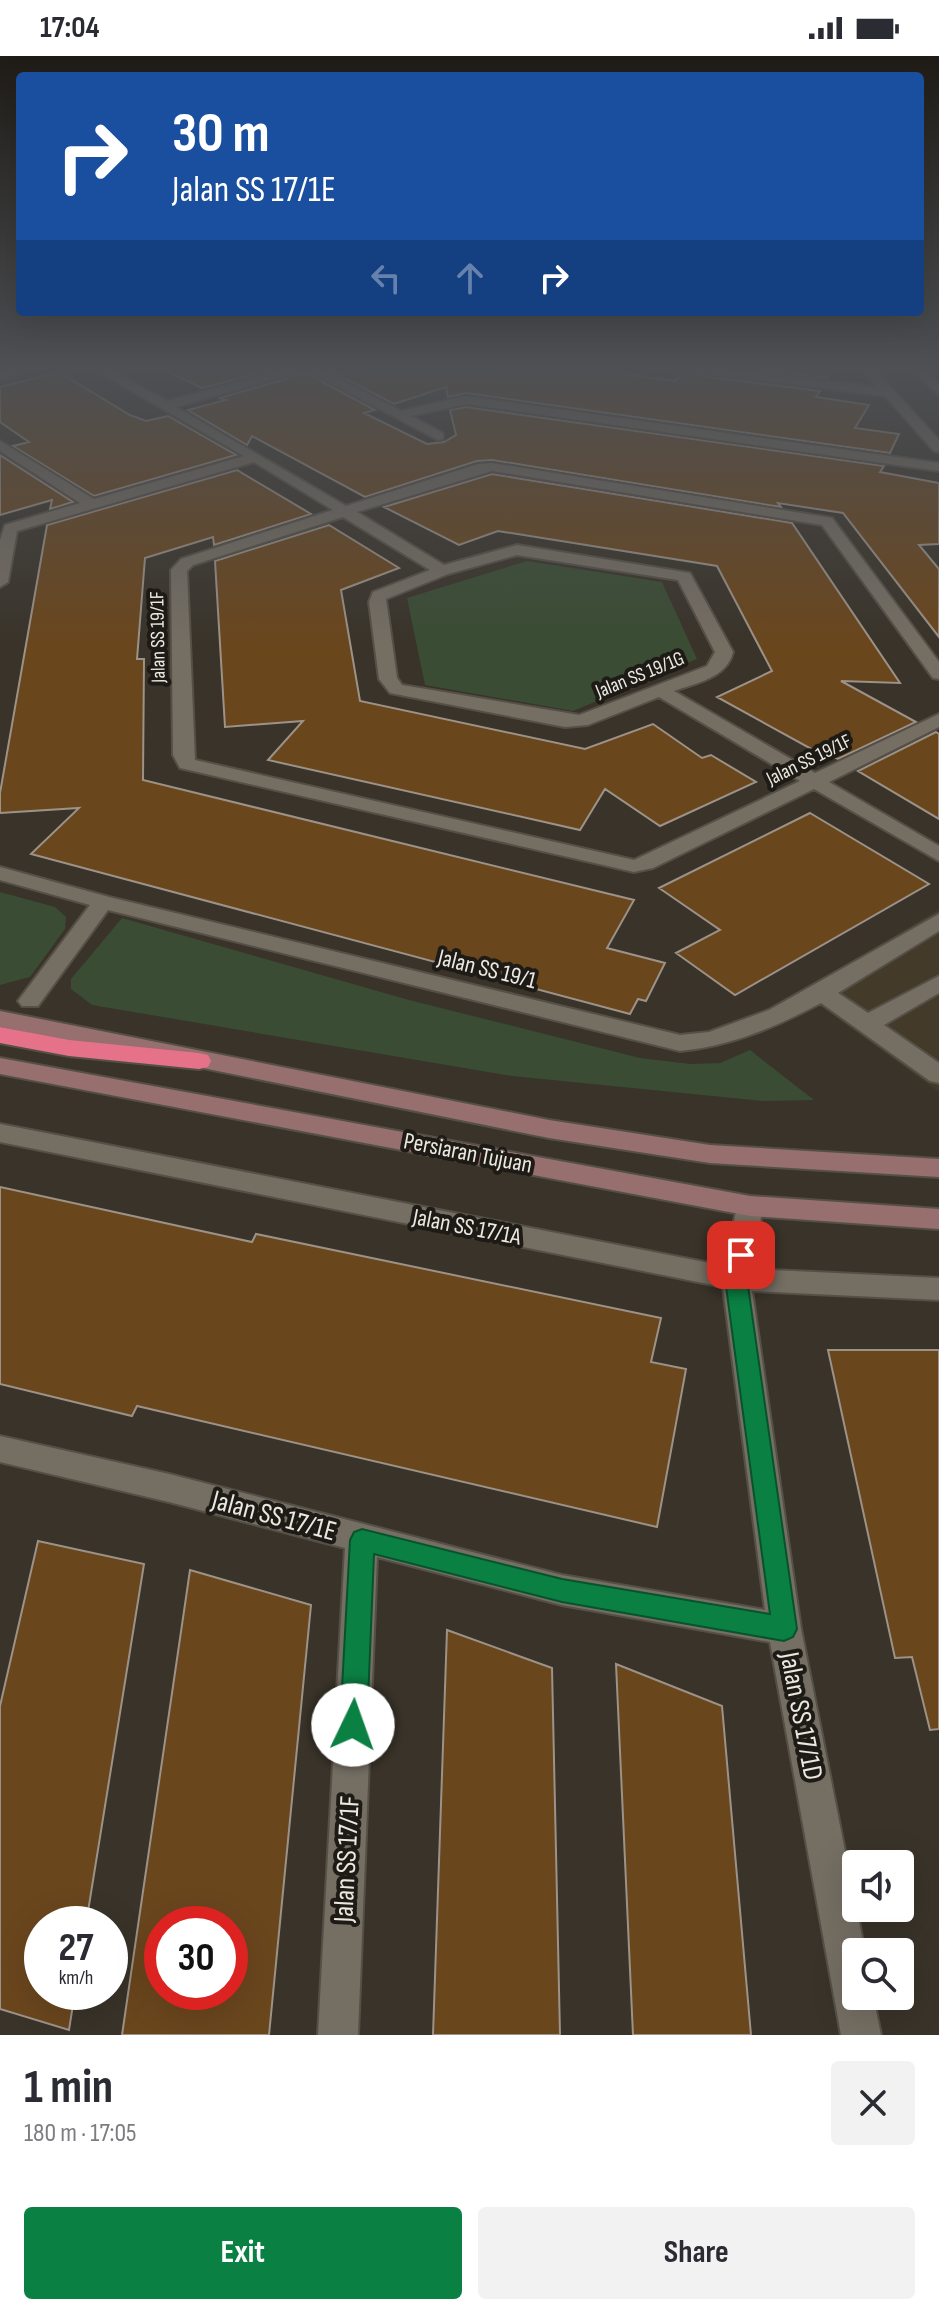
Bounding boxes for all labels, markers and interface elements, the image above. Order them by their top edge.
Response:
text: 17:04 [40,10,99,46]
text: 30 m [172,101,270,168]
icon: right [40,104,144,208]
text: Jalan SS 17/1E [172,169,336,212]
icon: left [364,256,408,300]
icon: ahead [448,256,492,300]
icon: right [532,256,576,300]
street label: Jalan SS 19/1F [145,591,171,684]
street label: Jalan SS 19/1G [591,646,688,704]
street label: Jalan SS 19/1F [762,729,856,791]
street label: Jalan SS 19/1 [434,943,540,995]
street label: Persiaran Tujuan [401,1126,535,1180]
street label: Jalan SS 17/1A [409,1202,524,1252]
pin [707,1221,775,1289]
icon: arrive [719,1233,763,1277]
street label: Jalan SS 17/1E [207,1483,340,1548]
street label: Jalan SS 17/1D [772,1648,830,1783]
position arrow [311,1683,395,1767]
street label: Jalan SS 17/1F [327,1795,367,1924]
map controls [842,1850,914,2010]
button: sound [842,1850,914,1922]
speed limit sign: 30 [144,1906,248,2010]
text: 27 [59,1924,93,1972]
button: search [842,1938,914,2010]
text: km/h [59,1966,93,1990]
text: 1 min [24,2059,113,2116]
button: close [831,2061,915,2145]
text: 180 m · 17:05 [24,2118,137,2149]
button: Exit [24,2207,462,2299]
button: Share [478,2207,915,2299]

